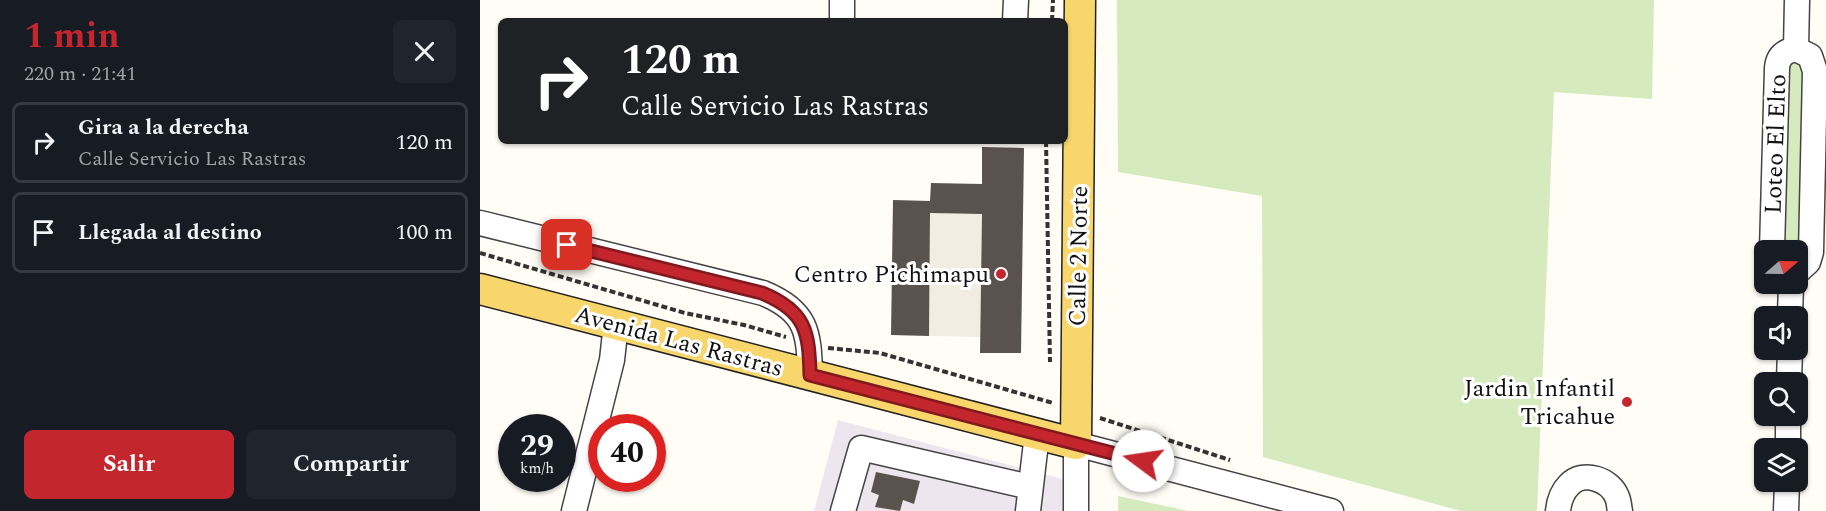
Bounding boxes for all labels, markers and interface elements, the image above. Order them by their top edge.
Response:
text: 1 min [24,9,120,64]
button: close [393,20,456,83]
text: 120 m [621,29,740,92]
icon: right [522,42,600,120]
text: 220 m · 21:41 [24,59,136,89]
street label: Loteo El Elto [1756,73,1796,215]
text: Calle Servicio Las Rastras [621,86,929,128]
text: Gira a la derecha [78,111,249,144]
icon: right [27,126,60,159]
text: 120 m [396,126,453,159]
text: Calle Servicio Las Rastras [78,144,306,174]
street label: Calle 2 Norte [1060,185,1098,327]
icon: arrive [27,216,60,249]
text: Llegada al destino [78,216,262,249]
text: 100 m [396,216,453,249]
pin [541,219,592,270]
icon: arrive [550,228,583,261]
north arrow [1754,240,1808,294]
map controls [1754,240,1808,492]
place label: Centro Pichimapu [794,257,989,293]
marker: Centro Pichimapu [994,267,1008,281]
street label: Avenida Las Rastras [570,297,787,387]
button: sound [1754,306,1808,360]
place label: Jardin Infantil Tricahue [1464,371,1615,435]
button: search [1754,372,1808,426]
marker: Jardin Infantil Tricahue [1620,395,1634,409]
speed limit sign: 40 [588,414,666,492]
text: 29 [520,423,554,469]
position arrow [1111,429,1175,493]
button: Salir [24,430,234,499]
button: Compartir [246,430,456,499]
button: layers [1754,438,1808,492]
text: km/h [520,457,554,480]

